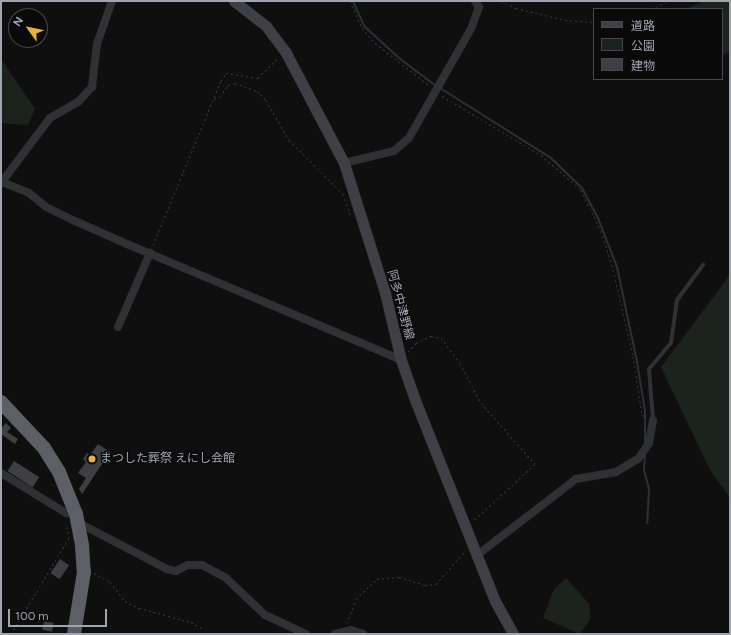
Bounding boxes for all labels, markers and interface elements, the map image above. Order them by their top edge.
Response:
north arrow [8,8,48,48]
legend [593,8,723,80]
text: N [11,15,26,29]
text: 道路 [631,19,655,33]
text: 公園 [631,39,655,53]
text: 建物 [631,59,655,73]
street label: 阿多中津野線 [384,268,416,342]
place label: まつした葬祭 えにし会館 [100,452,235,466]
marker: まつした葬祭 えにし会館 [87,454,97,464]
scale bar [10,601,109,627]
text: 100 m [15,609,49,623]

